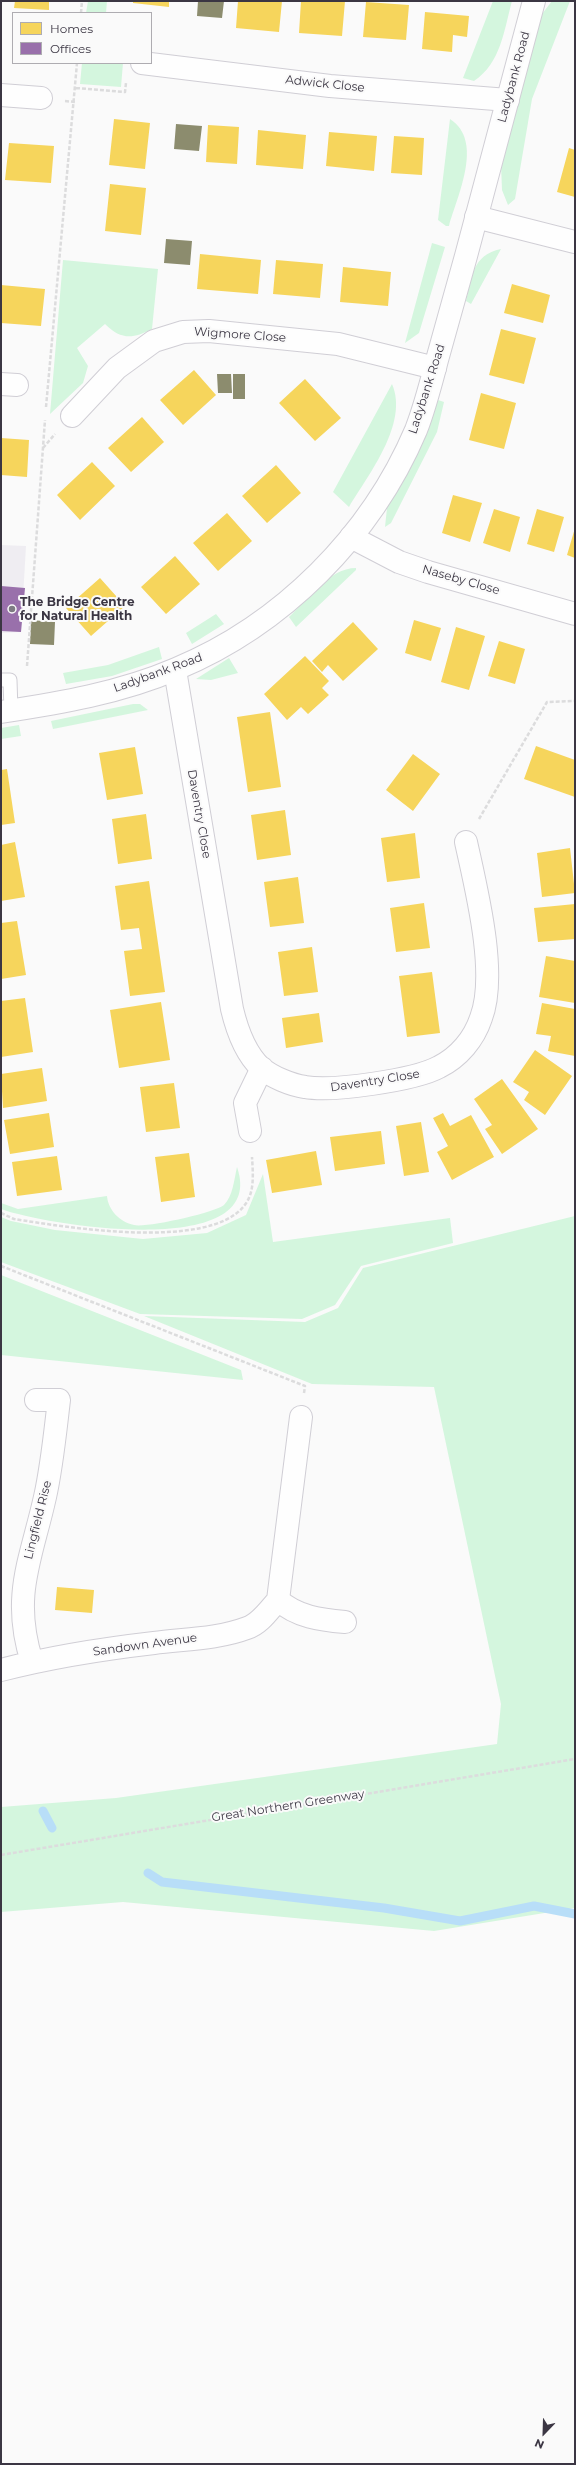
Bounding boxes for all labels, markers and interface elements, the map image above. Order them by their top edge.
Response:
legend [12,12,152,64]
text: Homes [50,21,93,36]
street label: Ladybank Road [495,30,533,124]
text: Offices [50,41,91,56]
street label: Adwick Close [285,73,365,95]
street label: Wigmore Close [193,325,287,345]
street label: Ladybank Road [406,342,448,436]
street label: Naseby Close [421,562,501,598]
place label: The Bridge Centre for Natural Health [20,595,135,623]
marker: The Bridge Centre for Natural Health [7,604,17,614]
street label: Ladybank Road [112,650,204,696]
street label: Daventry Close [184,768,214,860]
street label: Daventry Close [329,1067,421,1095]
street label: Lingfield Rise [21,1479,55,1561]
street label: Sandown Avenue [92,1631,198,1659]
street label: Great Northern Greenway [210,1787,366,1825]
north arrow [524,2413,564,2453]
text: N [532,2436,546,2452]

